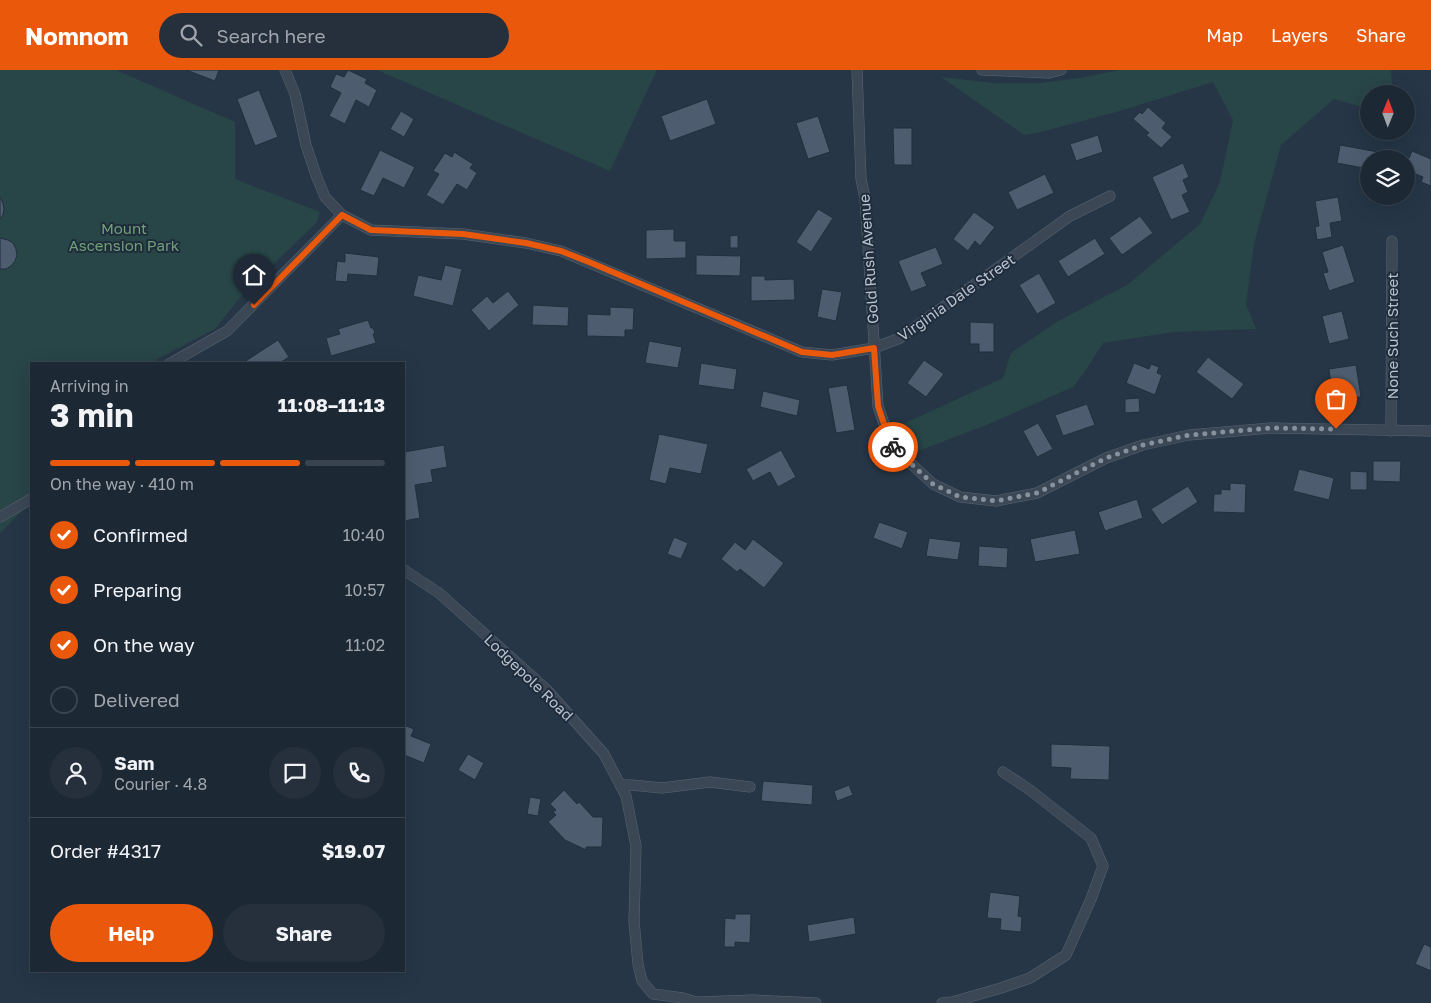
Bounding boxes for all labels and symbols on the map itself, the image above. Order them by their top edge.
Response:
north arrow [1360,85,1415,140]
street label: Gold Rush Avenue [854,193,882,325]
park label: Mount Ascension Park [69,219,180,254]
street label: Virginia Dale Street [894,250,1018,344]
pin [233,254,275,305]
street label: None Such Street [1383,273,1401,399]
pin [1315,378,1357,429]
courier [868,422,918,472]
street label: Lodgepole Road [481,630,577,724]

